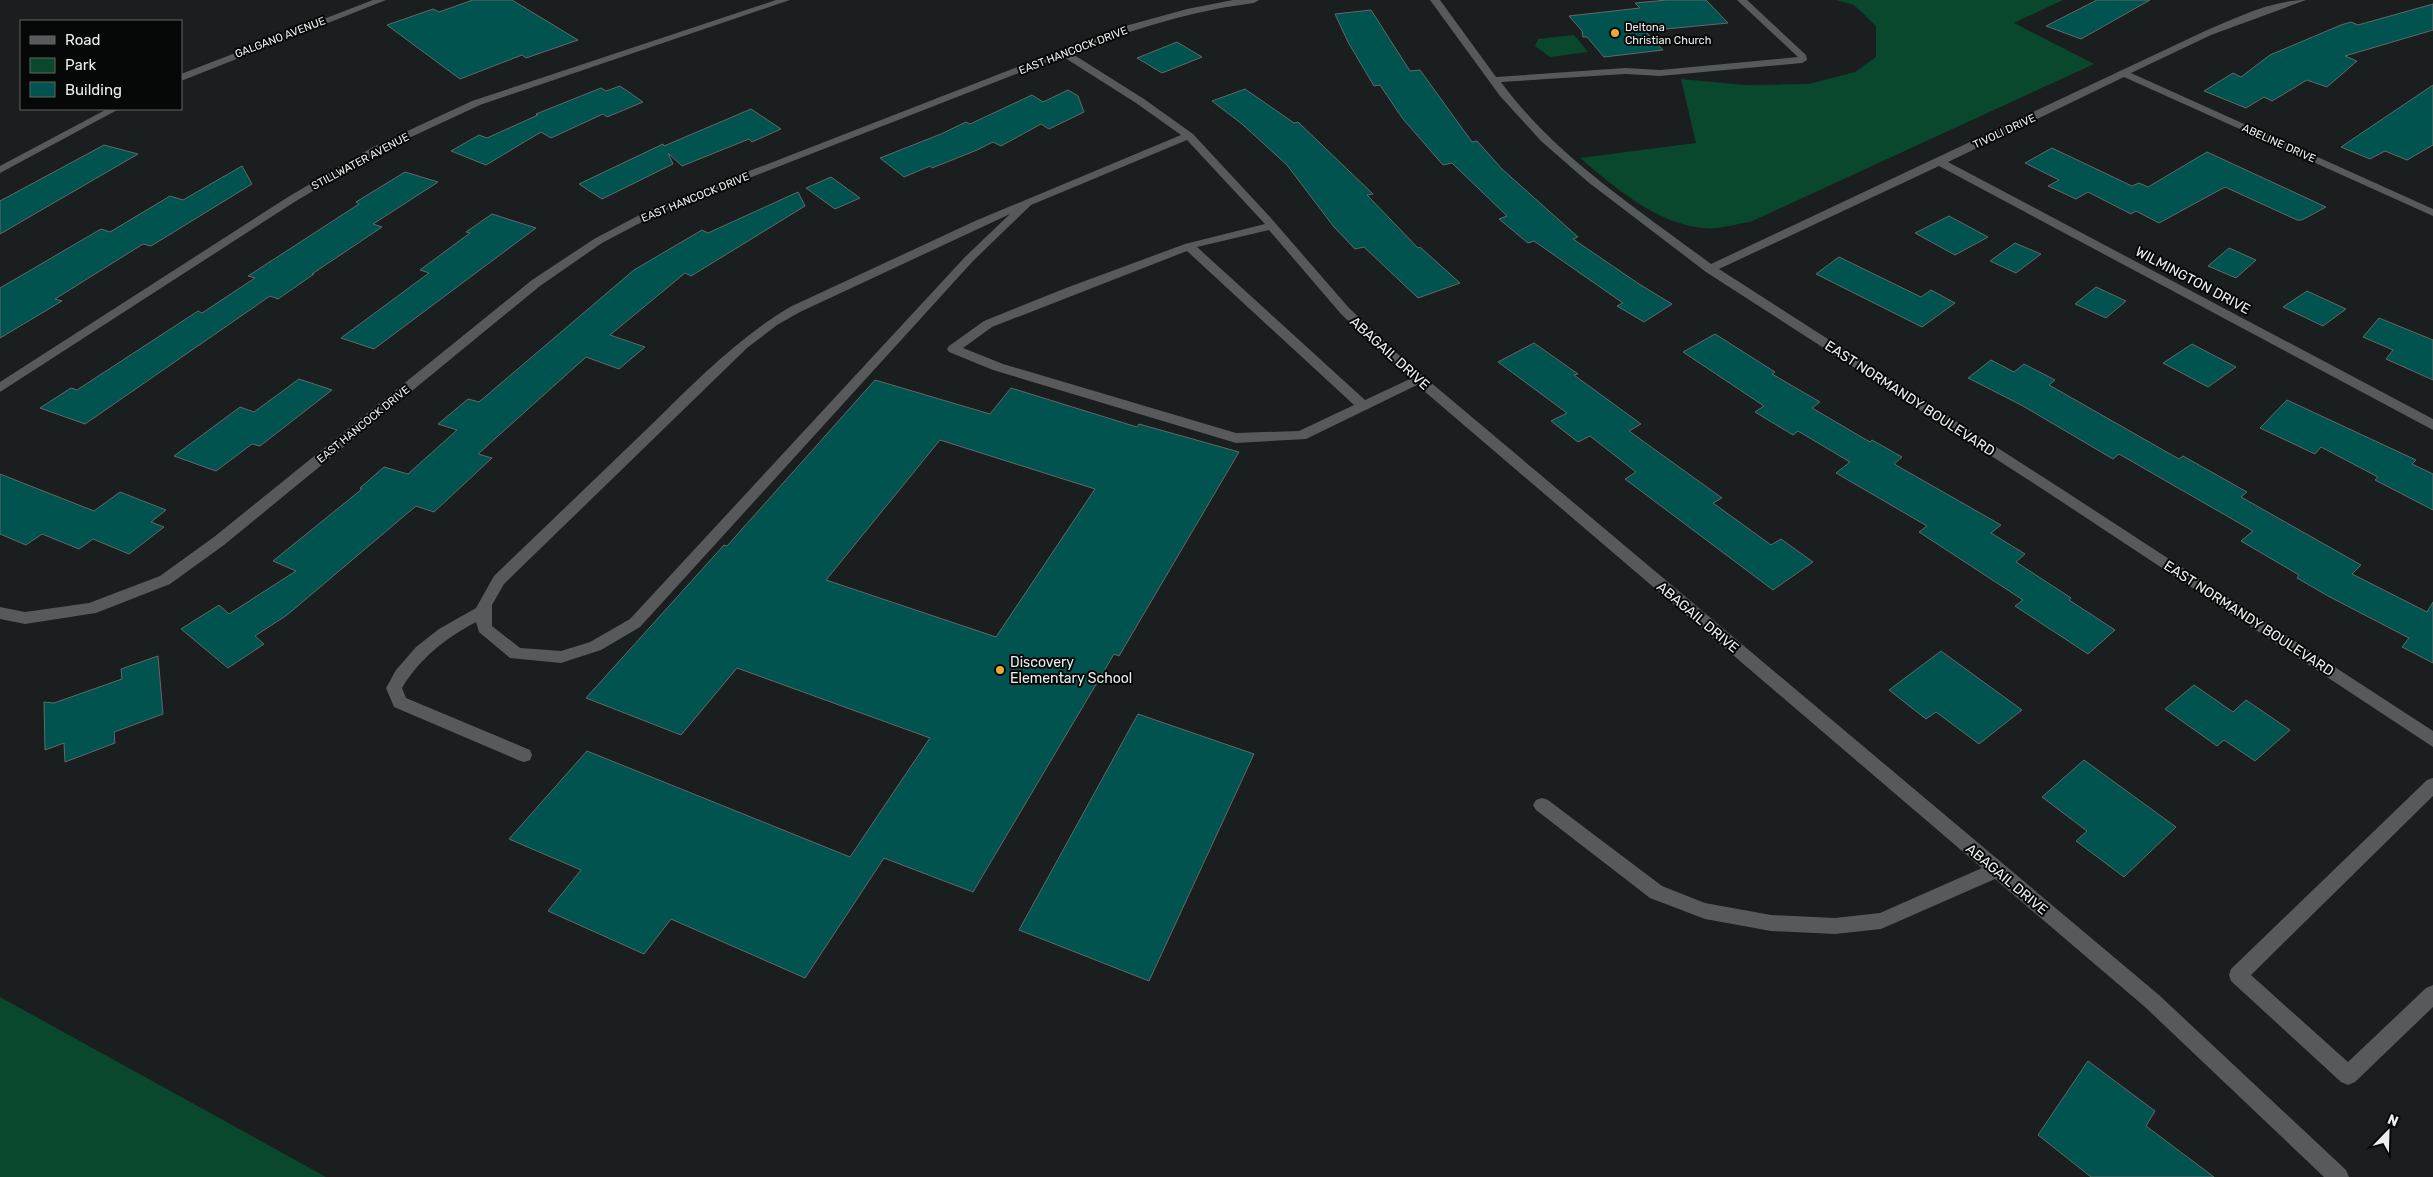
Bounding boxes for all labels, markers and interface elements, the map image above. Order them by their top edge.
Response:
street label: GALGANO AVENUE [233,14,327,61]
legend [20,20,182,110]
place label: Deltona Christian Church [1625,21,1711,47]
street label: EAST HANCOCK DRIVE [1017,24,1130,77]
marker: Deltona Christian Church [1609,27,1621,39]
text: Road [65,31,101,49]
text: Park [65,56,96,74]
text: Building [65,81,122,99]
street label: TIVOLI DRIVE [1971,111,2038,152]
street label: ABELINE DRIVE [2240,121,2318,166]
street label: STILLWATER AVENUE [309,130,411,193]
street label: EAST HANCOCK DRIVE [639,170,751,225]
street label: WILMINGTON DRIVE [2132,243,2253,318]
street label: ABAGAIL DRIVE [1346,313,1433,394]
street label: EAST NORMANDY BOULEVARD [1822,337,1998,460]
street label: EAST HANCOCK DRIVE [314,383,412,466]
street label: EAST NORMANDY BOULEVARD [2161,557,2337,680]
street label: ABAGAIL DRIVE [1653,578,1742,657]
place label: Discovery Elementary School [1010,654,1132,687]
marker: Discovery Elementary School [994,664,1006,676]
street label: ABAGAIL DRIVE [1962,840,2051,919]
north arrow [2363,1107,2413,1157]
text: N [2385,1111,2401,1130]

